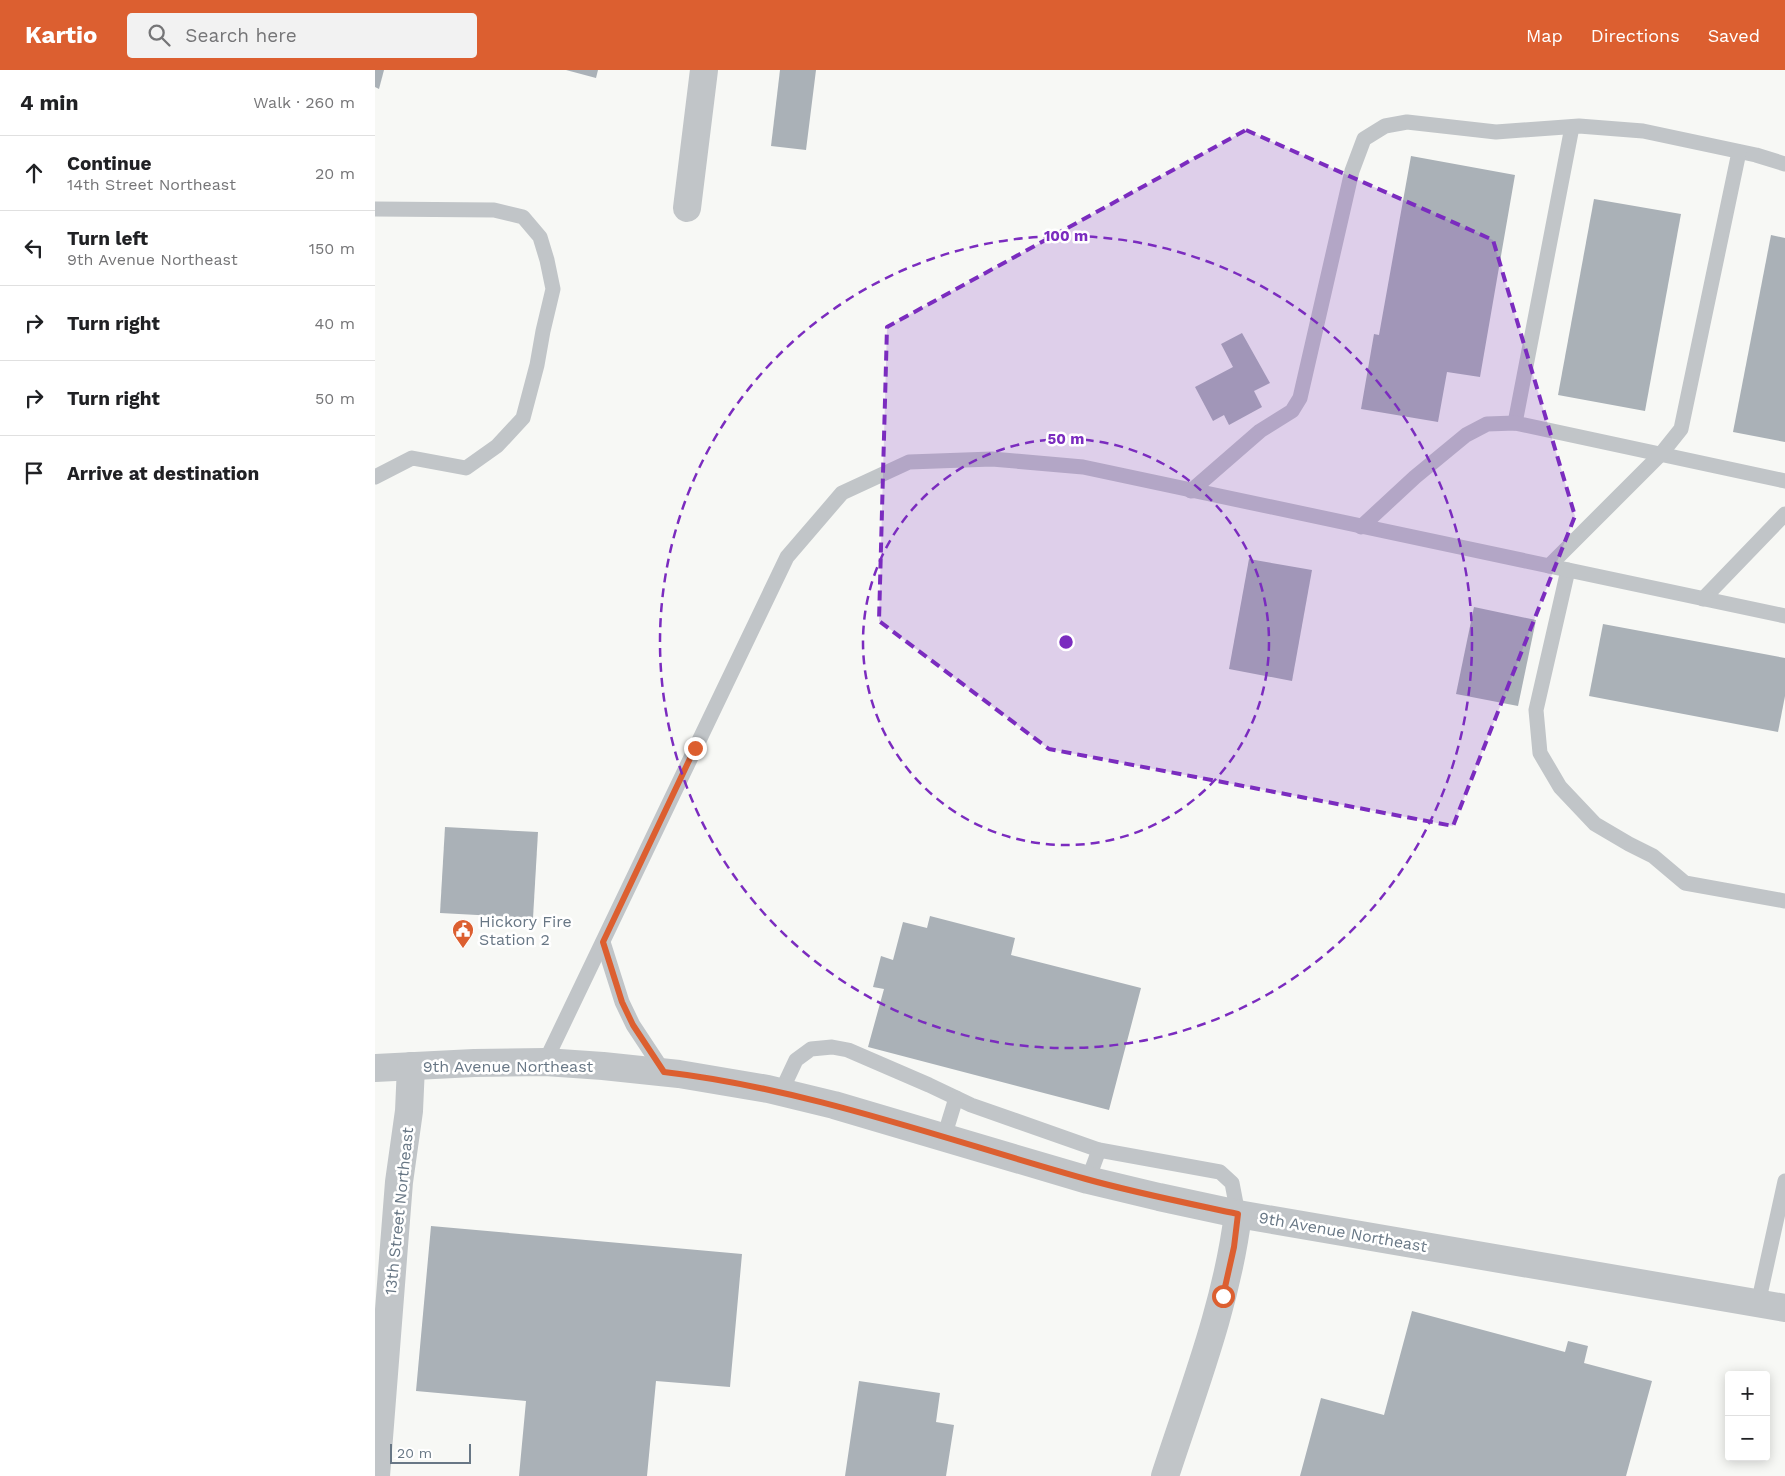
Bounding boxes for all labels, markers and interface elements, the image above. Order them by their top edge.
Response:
search box [127,13,477,58]
text: Kartio [25,21,97,49]
icon: search [145,21,173,49]
text: Search here [185,24,297,47]
text: Map [1526,25,1563,46]
text: Directions [1591,25,1680,46]
text: Saved [1708,25,1760,46]
text: 4 min [20,90,78,115]
text: Walk · 260 m [253,93,355,112]
text: Continue [67,152,151,175]
icon: ahead [20,159,48,187]
text: 20 m [315,164,355,183]
text: 14th Street Northeast [67,175,236,194]
text: Turn left [67,227,148,250]
text: 100 m [1044,227,1088,245]
icon: left [20,234,48,262]
text: 150 m [309,239,355,258]
text: 9th Avenue Northeast [67,250,238,269]
icon: right [20,309,48,337]
text: Turn right [67,312,160,335]
text: 40 m [315,314,355,333]
icon: right [20,384,48,412]
text: Turn right [67,387,160,410]
text: 50 m [315,389,355,408]
text: 50 m [1048,430,1084,448]
icon: arrive [20,459,48,487]
text: Arrive at destination [67,462,259,485]
centre of rings [1057,633,1075,651]
route end [684,737,707,760]
place label: Hickory Fire Station 2 [479,912,572,949]
public building icon: Hickory Fire Station 2 [451,918,475,949]
street label: 9th Avenue Northeast [423,1057,594,1076]
street label: 13th Street Northeast [381,1126,417,1296]
street label: 9th Avenue Northeast [1257,1208,1429,1256]
route start [1212,1285,1235,1308]
map controls [1725,1371,1770,1461]
button: + [1725,1371,1770,1416]
button: − [1725,1416,1770,1461]
scale bar [390,1441,471,1464]
text: 20 m [397,1445,432,1461]

